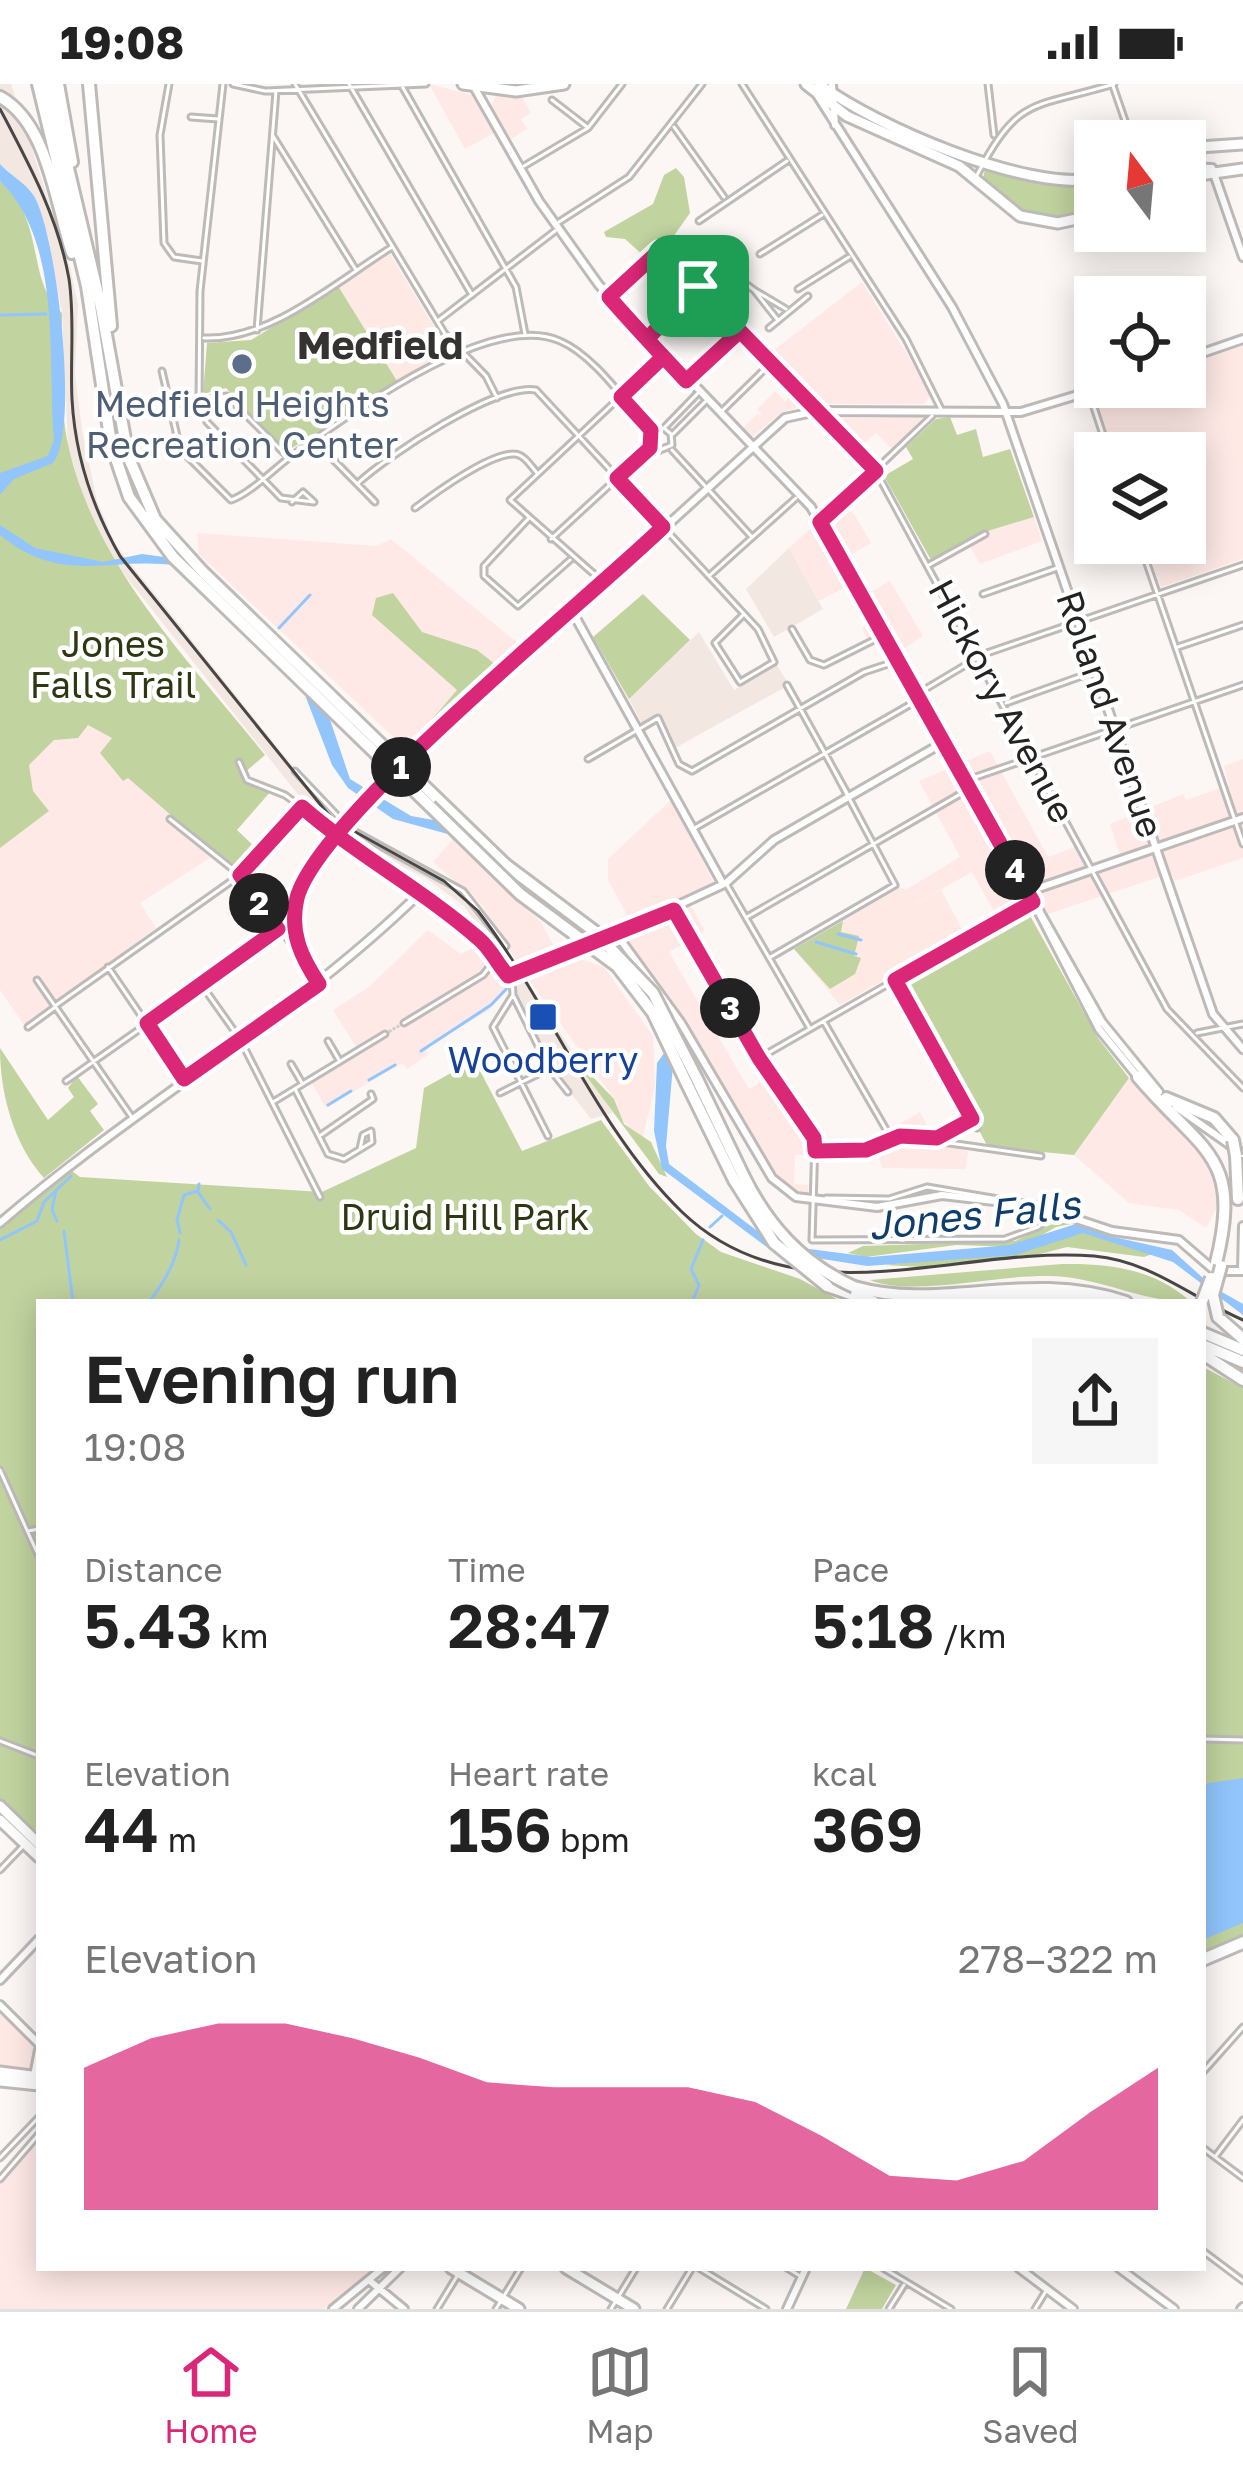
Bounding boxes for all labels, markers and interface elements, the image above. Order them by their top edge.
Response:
text: 19:08 [60,15,184,69]
north arrow [1074,120,1206,252]
map controls [1074,120,1206,564]
pin [647,235,749,337]
icon: arrive [665,253,731,319]
button: locate [1074,276,1206,408]
district label: Medfield [297,321,463,368]
marker: Medfield Heights Recreation Center [229,351,255,377]
place label: Medfield Heights Recreation Center [86,382,398,466]
button: layers [1074,432,1206,564]
street label: Hickory Avenue [920,572,1085,830]
street label: Roland Avenue [1048,585,1173,843]
park label: Jones Falls Trail [30,622,196,706]
pin: 1 [371,737,431,797]
text: 1 [393,747,410,786]
pin: 4 [985,840,1045,900]
text: 4 [1005,850,1025,889]
pin: 2 [229,873,289,933]
text: 2 [249,883,269,922]
pin: 3 [700,978,760,1038]
text: 3 [720,988,740,1027]
marker: Woodberry [527,1001,559,1033]
place label: Woodberry [448,1038,638,1081]
water label: Jones Falls [866,1180,1083,1249]
park label: Druid Hill Park [341,1195,589,1238]
text: Evening run [84,1338,459,1418]
button: share [1032,1338,1158,1464]
text: 19:08 [84,1423,186,1470]
text: Distance [84,1550,223,1589]
text: Time [448,1550,526,1589]
text: Pace [812,1550,889,1589]
text: 5.43 [84,1589,212,1661]
text: 28:47 [448,1589,610,1661]
text: 5:18 [812,1589,935,1661]
text: km [212,1616,269,1655]
text: /km [935,1616,1006,1655]
text: Elevation [84,1754,231,1793]
text: Heart rate [448,1754,609,1793]
text: kcal [812,1754,877,1793]
text: 44 [84,1793,159,1865]
text: 156 [448,1793,552,1865]
text: 369 [812,1793,923,1865]
text: m [159,1820,197,1859]
text: bpm [552,1820,630,1859]
text: Elevation [84,1935,257,1982]
text: 278–322 m [958,1935,1158,1982]
tab: Home [164,2339,258,2450]
tab: Map [586,2339,654,2450]
tab: Saved [982,2339,1079,2450]

